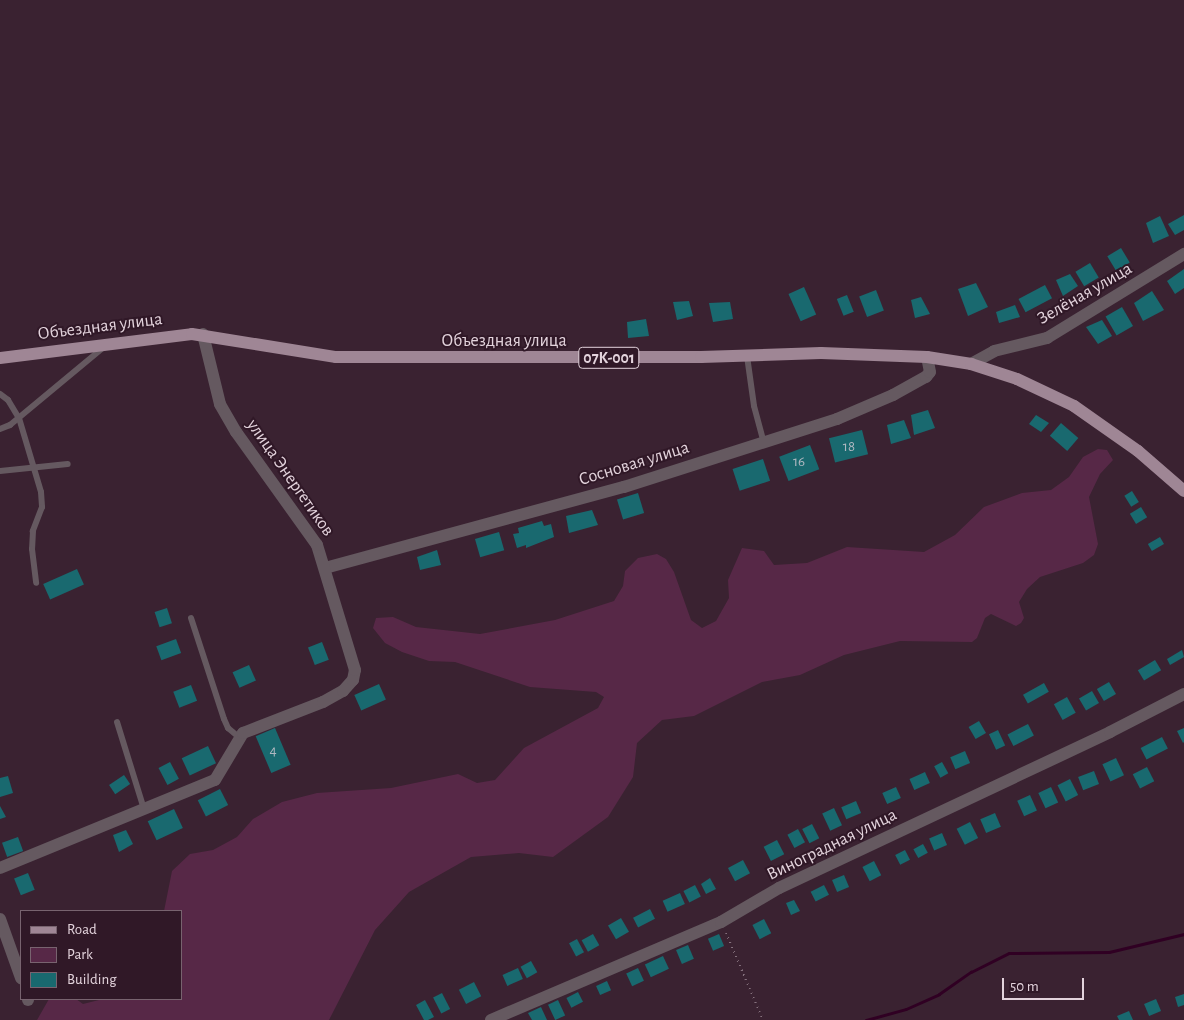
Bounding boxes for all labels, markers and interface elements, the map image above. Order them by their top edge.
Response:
street label: Зелёная улица [1034,258,1136,330]
street label: Объездная улица [36,309,164,345]
street label: Объездная улица [441,330,567,352]
road number: 07К-001 [578,344,640,372]
street label: улица Энергетиков [242,415,338,541]
street label: Сосновая улица [576,437,692,491]
house number: 18 [843,438,855,456]
house number: 16 [793,453,805,471]
house number: 4 [269,742,277,760]
street label: Виноградная улица [764,804,900,886]
legend [20,910,182,1000]
text: Road [67,922,97,937]
text: Park [67,947,93,962]
scale bar [1004,968,1086,1000]
text: Building [67,972,117,987]
text: 50 m [1010,979,1039,994]

